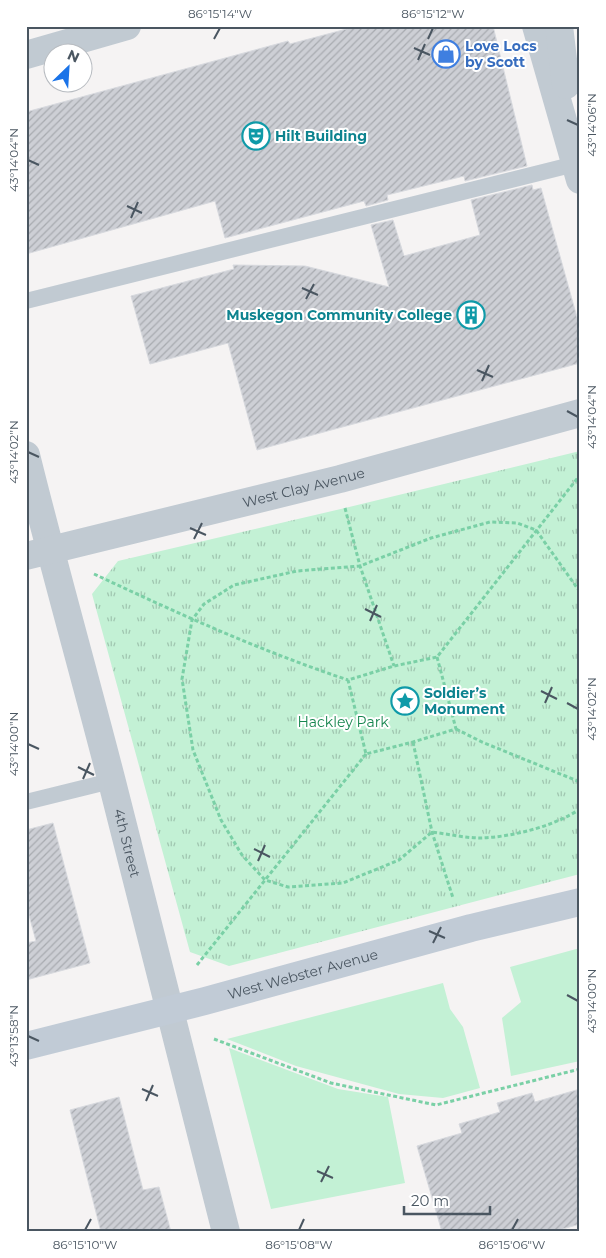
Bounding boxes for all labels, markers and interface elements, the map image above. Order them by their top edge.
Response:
text: 86°15'14"W [188,6,252,21]
text: 86°15'12"W [401,6,465,21]
place label: Love Locs by Scott [465,37,537,71]
shop icon: Love Locs by Scott [431,39,461,69]
north arrow [42,42,92,92]
text: N [65,46,82,67]
text: 43°14'06"N [584,93,599,157]
theatre icon: Hilt Building [241,121,271,151]
place label: Hilt Building [275,127,367,145]
text: 43°14'04"N [6,128,21,192]
building icon: Muskegon Community College [456,300,486,330]
place label: Muskegon Community College [226,306,452,324]
text: 43°14'04"N [584,385,599,449]
text: 43°14'02"N [6,420,21,484]
street label: West Clay Avenue [241,464,367,512]
text: 43°14'02"N [584,677,599,741]
place label: Soldier’s Monument [424,684,505,718]
place icon: Soldier’s Monument [390,686,420,716]
text: 43°14'00"N [6,712,21,776]
park label: Hackley Park [297,713,389,731]
street label: 4th Street [110,807,144,880]
street label: West Webster Avenue [226,945,380,1003]
text: 43°14'00"N [584,969,599,1033]
text: 43°13'58"N [6,1005,21,1067]
scale bar [404,1183,490,1215]
text: 20 m [411,1191,449,1210]
text: 86°15'10"W [53,1237,117,1252]
text: 86°15'08"W [265,1237,333,1252]
text: 86°15'06"W [479,1237,545,1252]

